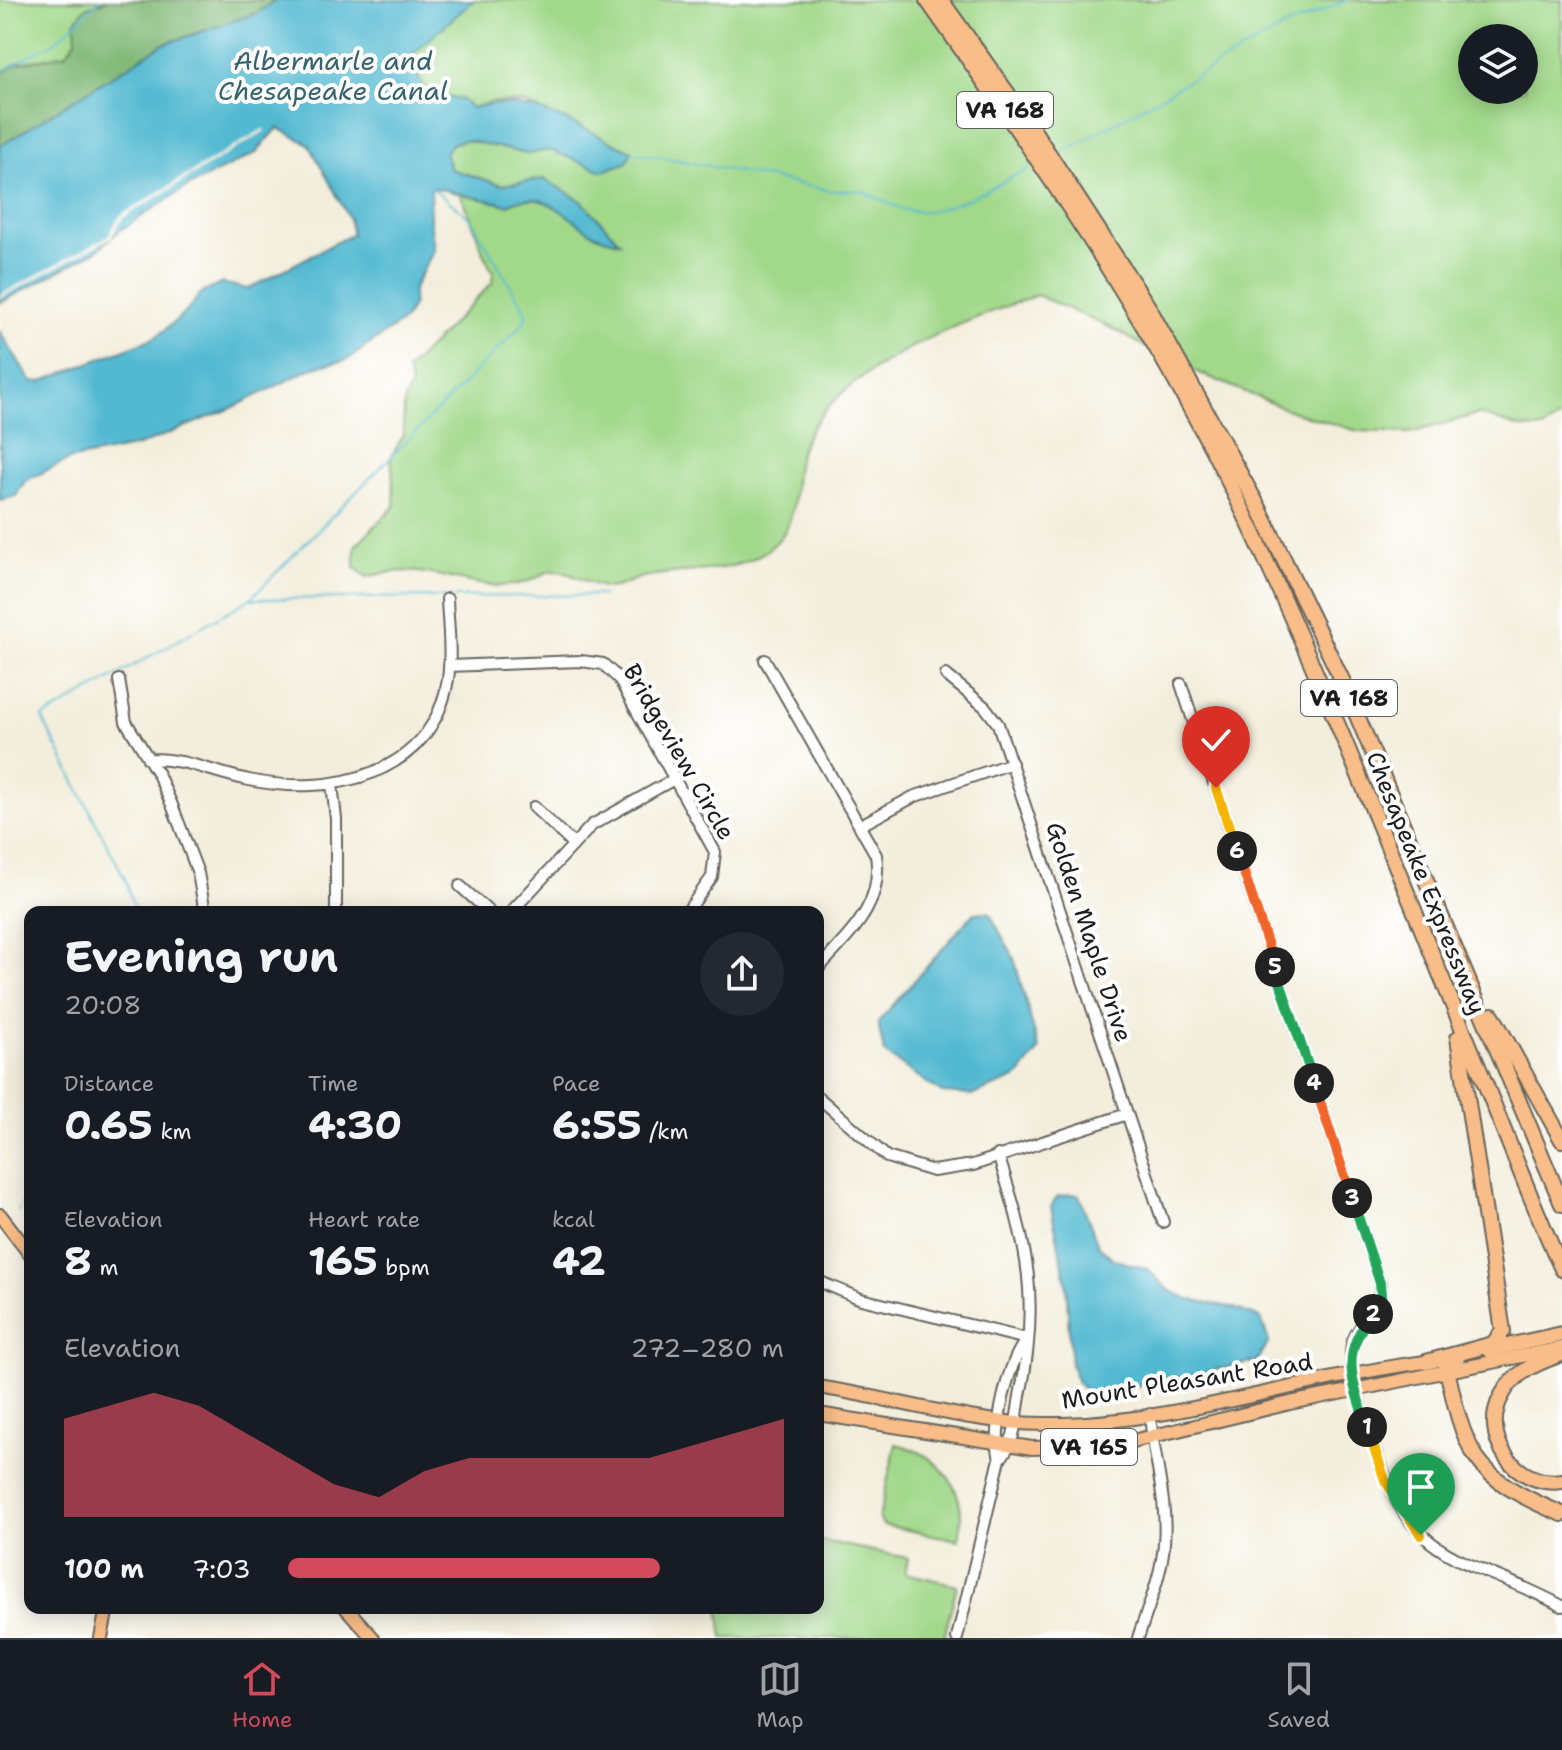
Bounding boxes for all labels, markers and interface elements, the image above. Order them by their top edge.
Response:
map controls [1458,24,1538,104]
button: layers [1458,24,1538,104]
water label: Albermarle and Chesapeake Canal [218,43,448,108]
road number: VA 168 [957,92,1053,128]
street label: Bridgeview Circle [616,658,742,846]
road number: VA 168 [1301,680,1397,716]
pin [1182,706,1250,788]
icon: check [1194,718,1238,762]
street label: Chesapeake Expressway [1359,747,1493,1019]
street label: Golden Maple Drive [1038,818,1140,1046]
pin: 6 [1217,831,1257,871]
text: 6 [1229,836,1245,865]
text: Evening run [64,927,338,986]
button: share [700,932,784,1016]
pin: 5 [1255,947,1295,987]
text: 5 [1268,952,1282,981]
text: 20:08 [64,987,141,1022]
pin: 4 [1294,1063,1334,1103]
text: 4 [1306,1068,1322,1097]
text: Distance [64,1069,154,1098]
text: Time [308,1069,358,1098]
text: Pace [552,1069,600,1098]
text: 0.65 [64,1098,153,1152]
text: 4:30 [308,1098,402,1152]
text: 6:55 [552,1098,642,1152]
text: km [153,1117,192,1146]
text: /km [642,1117,688,1146]
pin: 3 [1332,1178,1372,1218]
text: 3 [1344,1183,1360,1212]
text: Elevation [64,1205,162,1234]
text: Heart rate [308,1205,420,1234]
text: kcal [552,1205,595,1234]
text: 8 [64,1234,92,1288]
text: 165 [308,1234,378,1288]
text: 42 [552,1234,606,1288]
text: m [92,1253,118,1282]
text: bpm [378,1253,430,1282]
pin: 2 [1353,1294,1393,1334]
text: 2 [1365,1299,1381,1328]
text: Elevation [64,1330,180,1365]
text: 272–280 m [631,1330,784,1365]
street label: Mount Pleasant Road [1059,1345,1315,1417]
pin: 1 [1347,1407,1387,1447]
text: 1 [1362,1412,1372,1441]
road number: VA 165 [1041,1429,1137,1465]
pin [1387,1453,1455,1535]
icon: arrive [1399,1465,1443,1509]
text: 100 m [64,1551,144,1586]
text: 7:03 [192,1551,251,1586]
tab: Home [232,1657,292,1734]
tab: Map [756,1657,804,1734]
tab: Saved [1268,1657,1330,1734]

